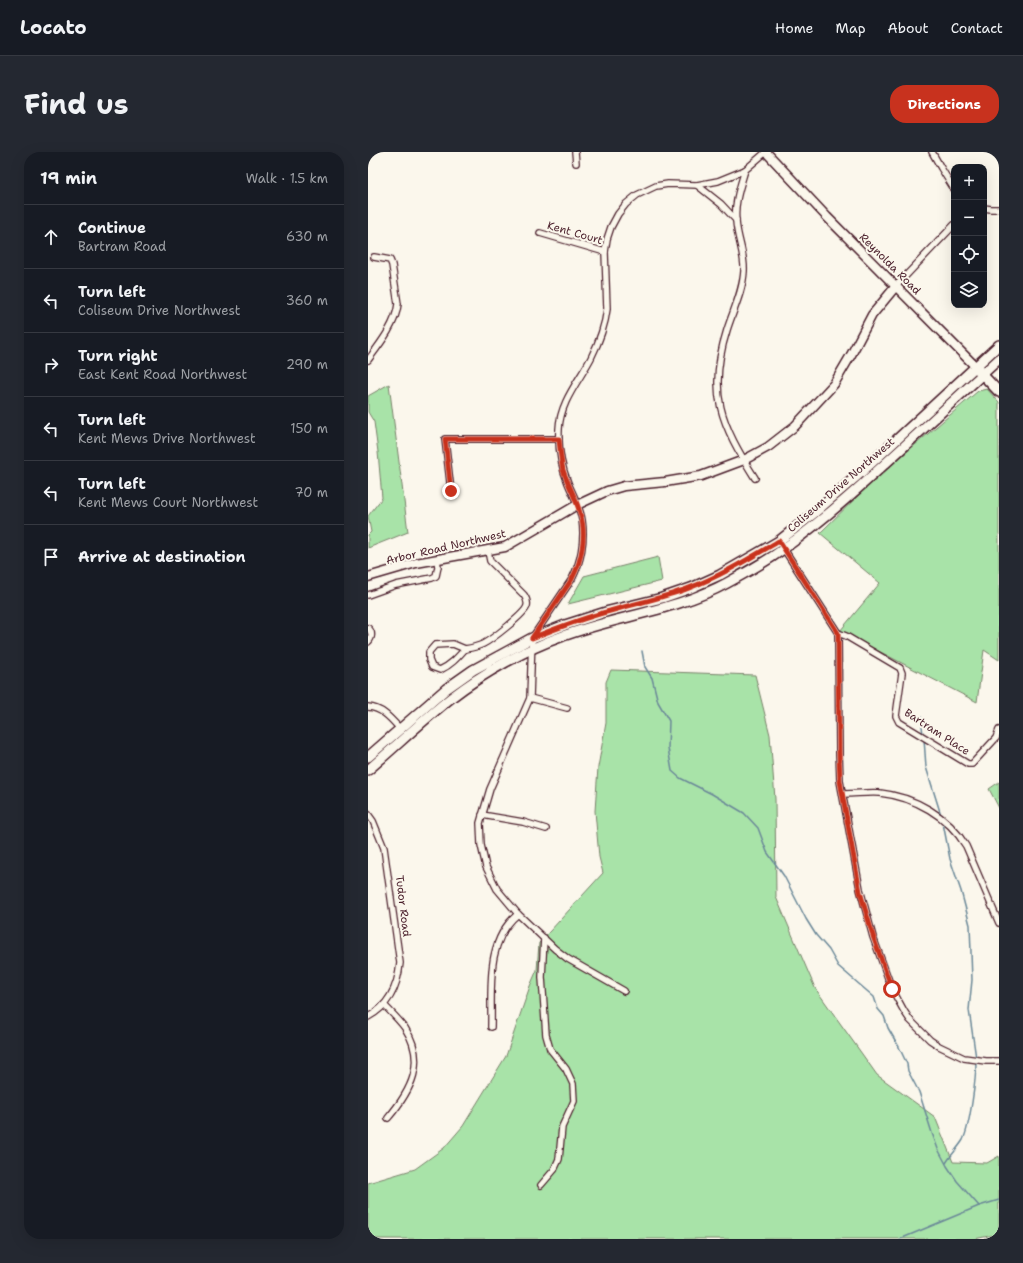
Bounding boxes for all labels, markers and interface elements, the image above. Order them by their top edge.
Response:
text: Locato [20,15,87,40]
text: Home [775,19,814,37]
text: Map [836,19,866,37]
text: About [888,19,929,37]
text: Contact [951,19,1003,37]
text: Find us [24,85,129,123]
button: Directions [890,85,999,123]
map controls [951,164,987,308]
button: + [951,164,987,200]
text: 19 min [40,167,97,189]
text: Walk · 1.5 km [246,170,328,187]
button: − [951,200,987,236]
text: Continue [78,218,146,238]
street label: Kent Court [545,218,605,248]
icon: ahead [40,226,62,248]
text: 630 m [286,228,328,245]
street label: Reynolda Road [856,230,924,298]
button: locate [951,236,987,272]
text: Bartram Road [78,238,166,255]
button: layers [951,272,987,308]
text: Turn left [78,282,146,302]
icon: left [40,290,62,312]
text: 360 m [286,292,328,309]
text: Coliseum Drive Northwest [78,302,240,319]
text: Turn right [78,346,158,366]
icon: right [40,354,62,376]
text: 290 m [286,356,328,373]
text: East Kent Road Northwest [78,366,247,383]
text: Turn left [78,410,146,430]
icon: left [40,418,62,440]
text: 150 m [290,420,328,437]
text: Kent Mews Drive Northwest [78,430,256,447]
street label: Coliseum Drive Northwest [784,434,898,536]
text: Turn left [78,474,146,494]
icon: left [40,482,62,504]
route end [442,482,460,500]
text: 70 m [294,484,328,501]
text: Kent Mews Court Northwest [78,494,258,511]
street label: Arbor Road Northwest [385,526,508,568]
icon: arrive [40,546,62,568]
text: Arrive at destination [78,547,246,567]
street label: Bartram Place [901,705,973,759]
street label: Tudor Road [392,874,414,938]
route start [883,980,901,998]

